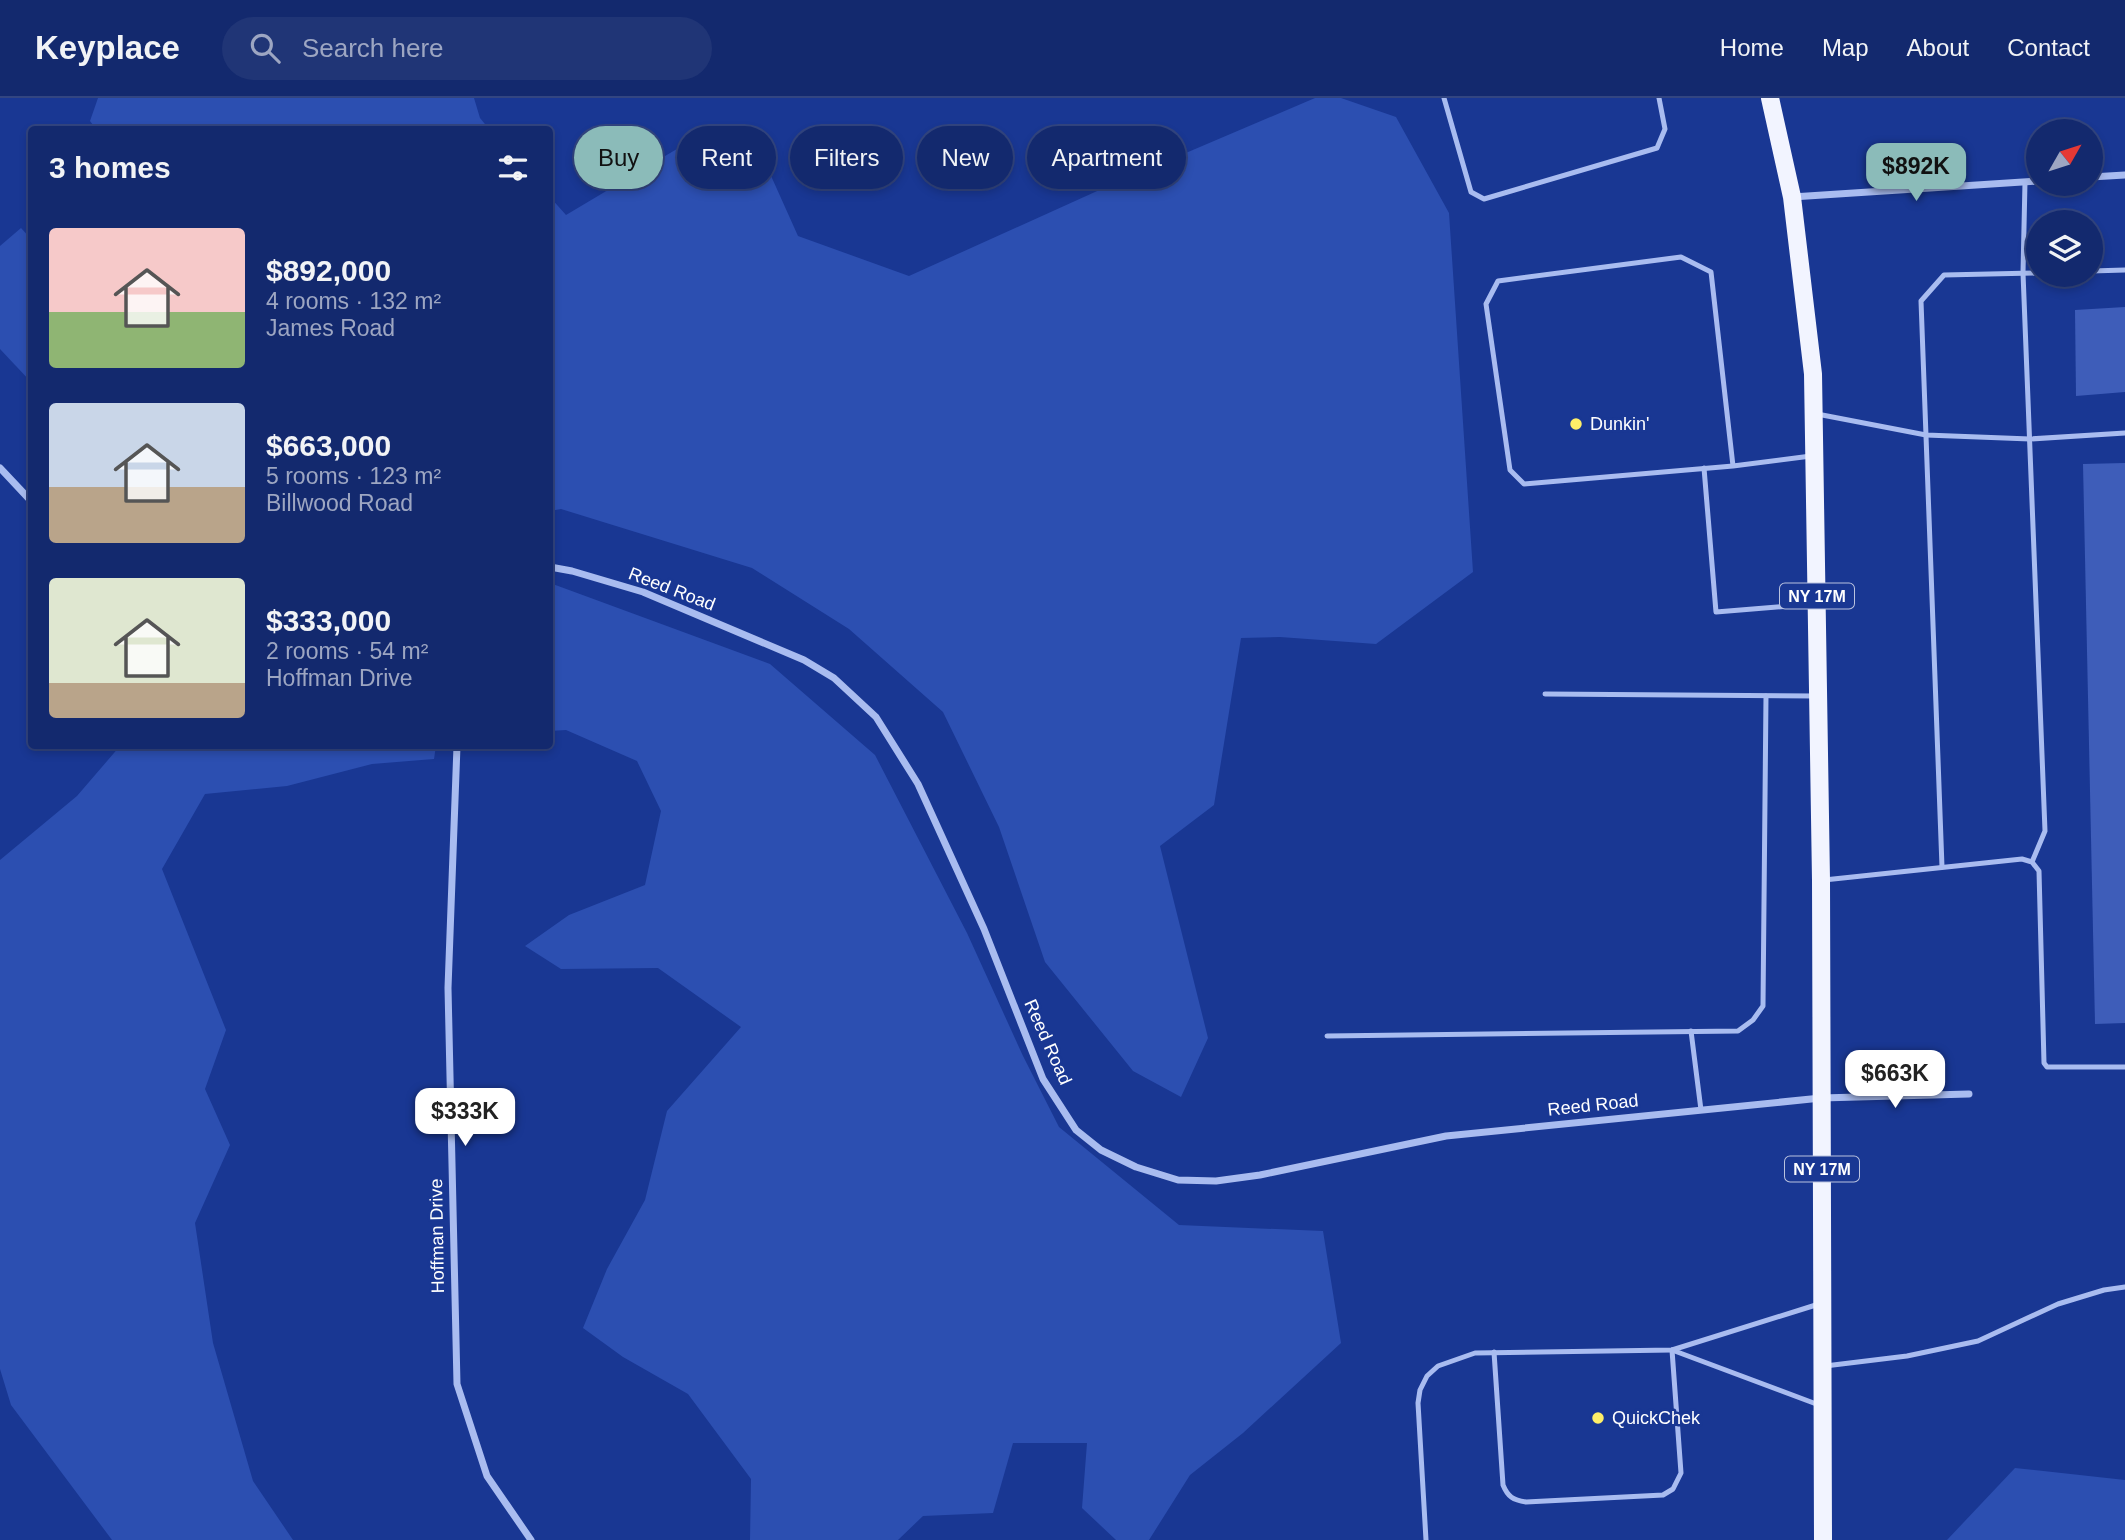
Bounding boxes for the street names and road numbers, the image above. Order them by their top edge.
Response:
street label: Reed Road [626,563,718,615]
road number: NY 17M [1780,583,1854,608]
street label: Reed Road [1020,996,1076,1088]
street label: Reed Road [1547,1090,1639,1120]
road number: NY 17M [1785,1156,1859,1182]
street label: Hoffman Drive [426,1178,448,1294]

